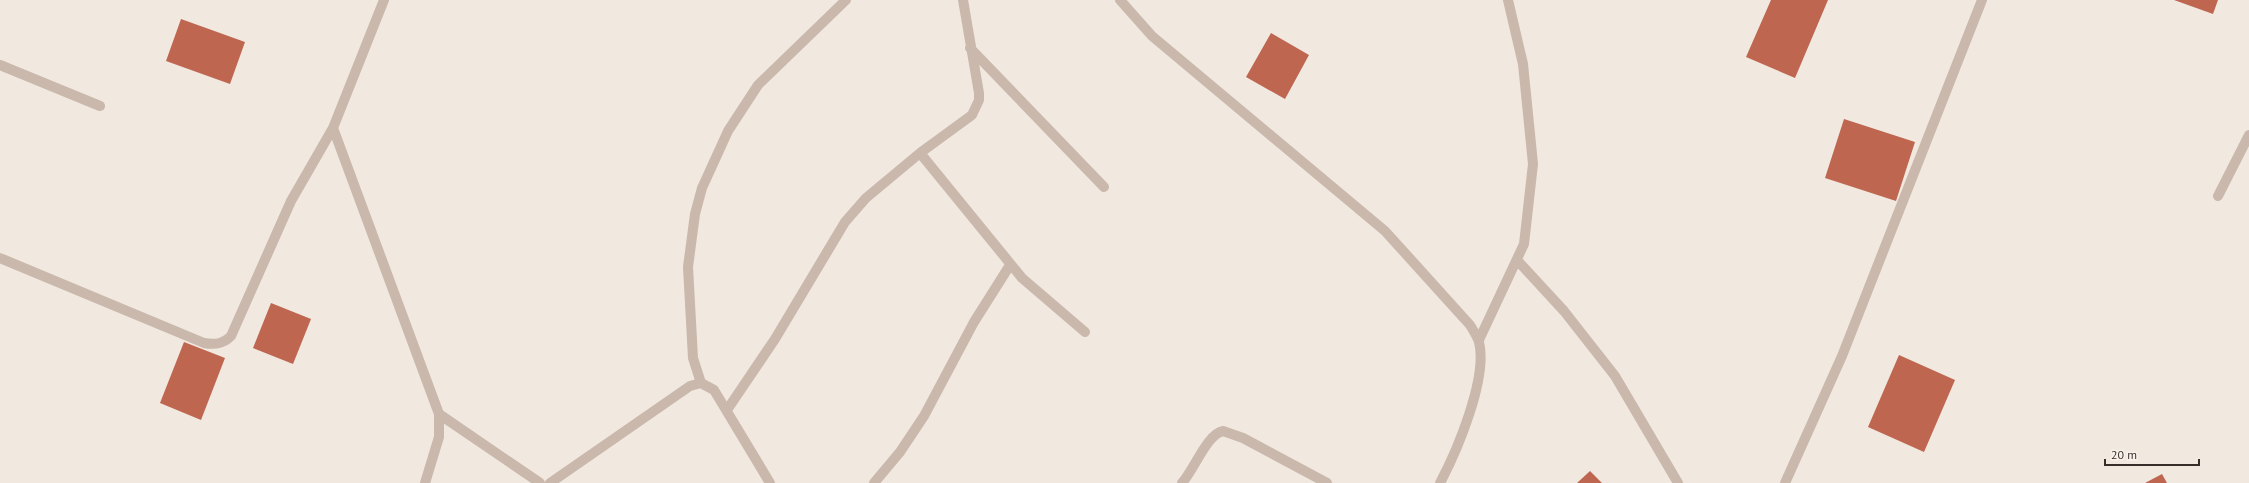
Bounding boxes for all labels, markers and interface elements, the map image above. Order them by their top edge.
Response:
scale bar [2105,441,2199,467]
text: 20 m [2111,447,2137,462]

